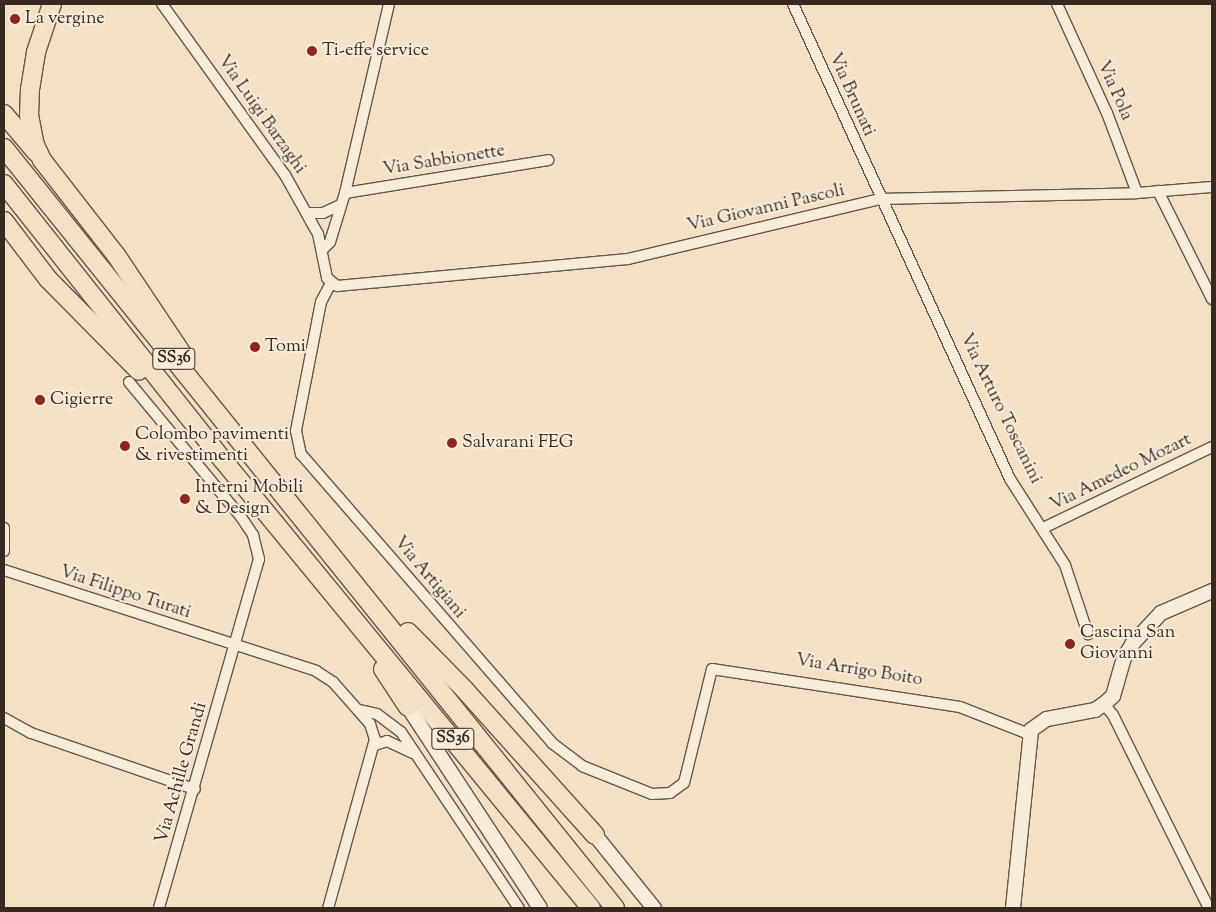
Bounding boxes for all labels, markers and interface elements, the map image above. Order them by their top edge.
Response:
place label: La vergine [25,8,105,30]
marker: La vergine [9,13,21,25]
place label: Ti-effe service [322,40,429,62]
marker: Ti-effe service [306,45,318,57]
street label: Via Brunati [823,50,879,140]
street label: Via Luigi Barzaghi [212,51,310,179]
street label: Via Pola [1091,58,1137,124]
street label: Via Sabbionette [381,141,507,181]
street label: Via Giovanni Pascoli [685,180,847,238]
street label: Via Arturo Toscanini [954,330,1046,488]
place label: Tomi [265,336,306,358]
marker: Tomi [249,341,261,353]
road number: SS36 [152,346,196,372]
place label: Cigierre [50,389,113,411]
marker: Cigierre [34,394,46,406]
place label: Colombo pavimenti & rivestimenti [135,425,289,468]
street label: Via Amedeo Mozart [1047,429,1195,517]
place label: Salvarani FEG [462,432,574,454]
marker: Salvarani FEG [446,437,458,449]
marker: Colombo pavimenti & rivestimenti [119,440,131,452]
place label: Interni Mobili & Design [195,478,303,520]
marker: Interni Mobili & Design [179,493,191,505]
street label: Via Artigiani [388,532,470,624]
street label: Via Filippo Turati [57,562,193,624]
place label: Cascina San Giovanni [1080,623,1175,666]
marker: Cascina San Giovanni [1064,638,1076,650]
street label: Via Arrigo Boito [794,650,924,692]
street label: Via Achille Grandi [152,700,212,846]
road number: SS36 [430,726,476,752]

